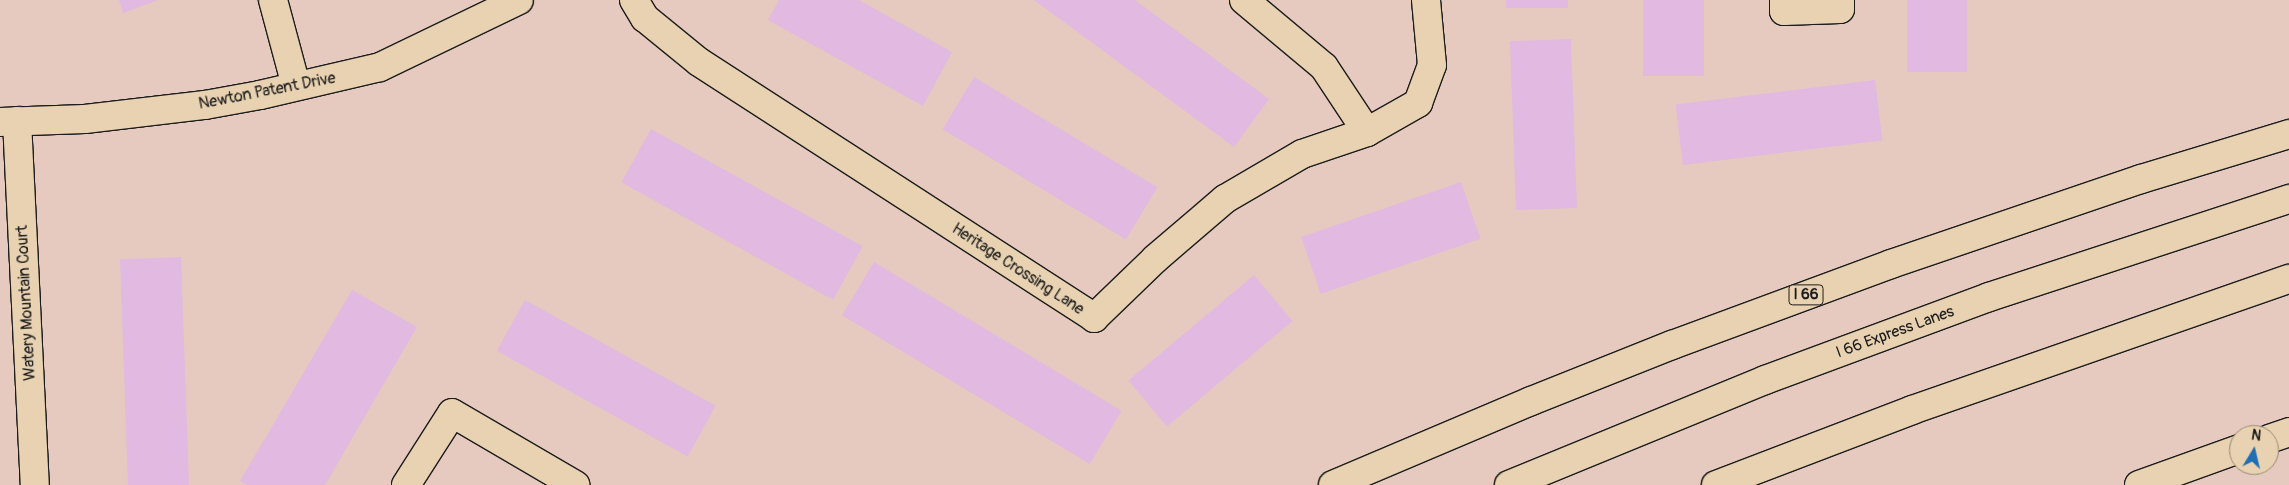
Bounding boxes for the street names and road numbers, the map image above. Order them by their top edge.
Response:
street label: Newton Patent Drive [197,68,337,114]
street label: Heritage Crossing Lane [948,219,1088,319]
street label: Watery Mountain Court [12,225,40,381]
road number: I 66 [1788,282,1824,308]
street label: I 66 Express Lanes [1833,302,1957,362]

